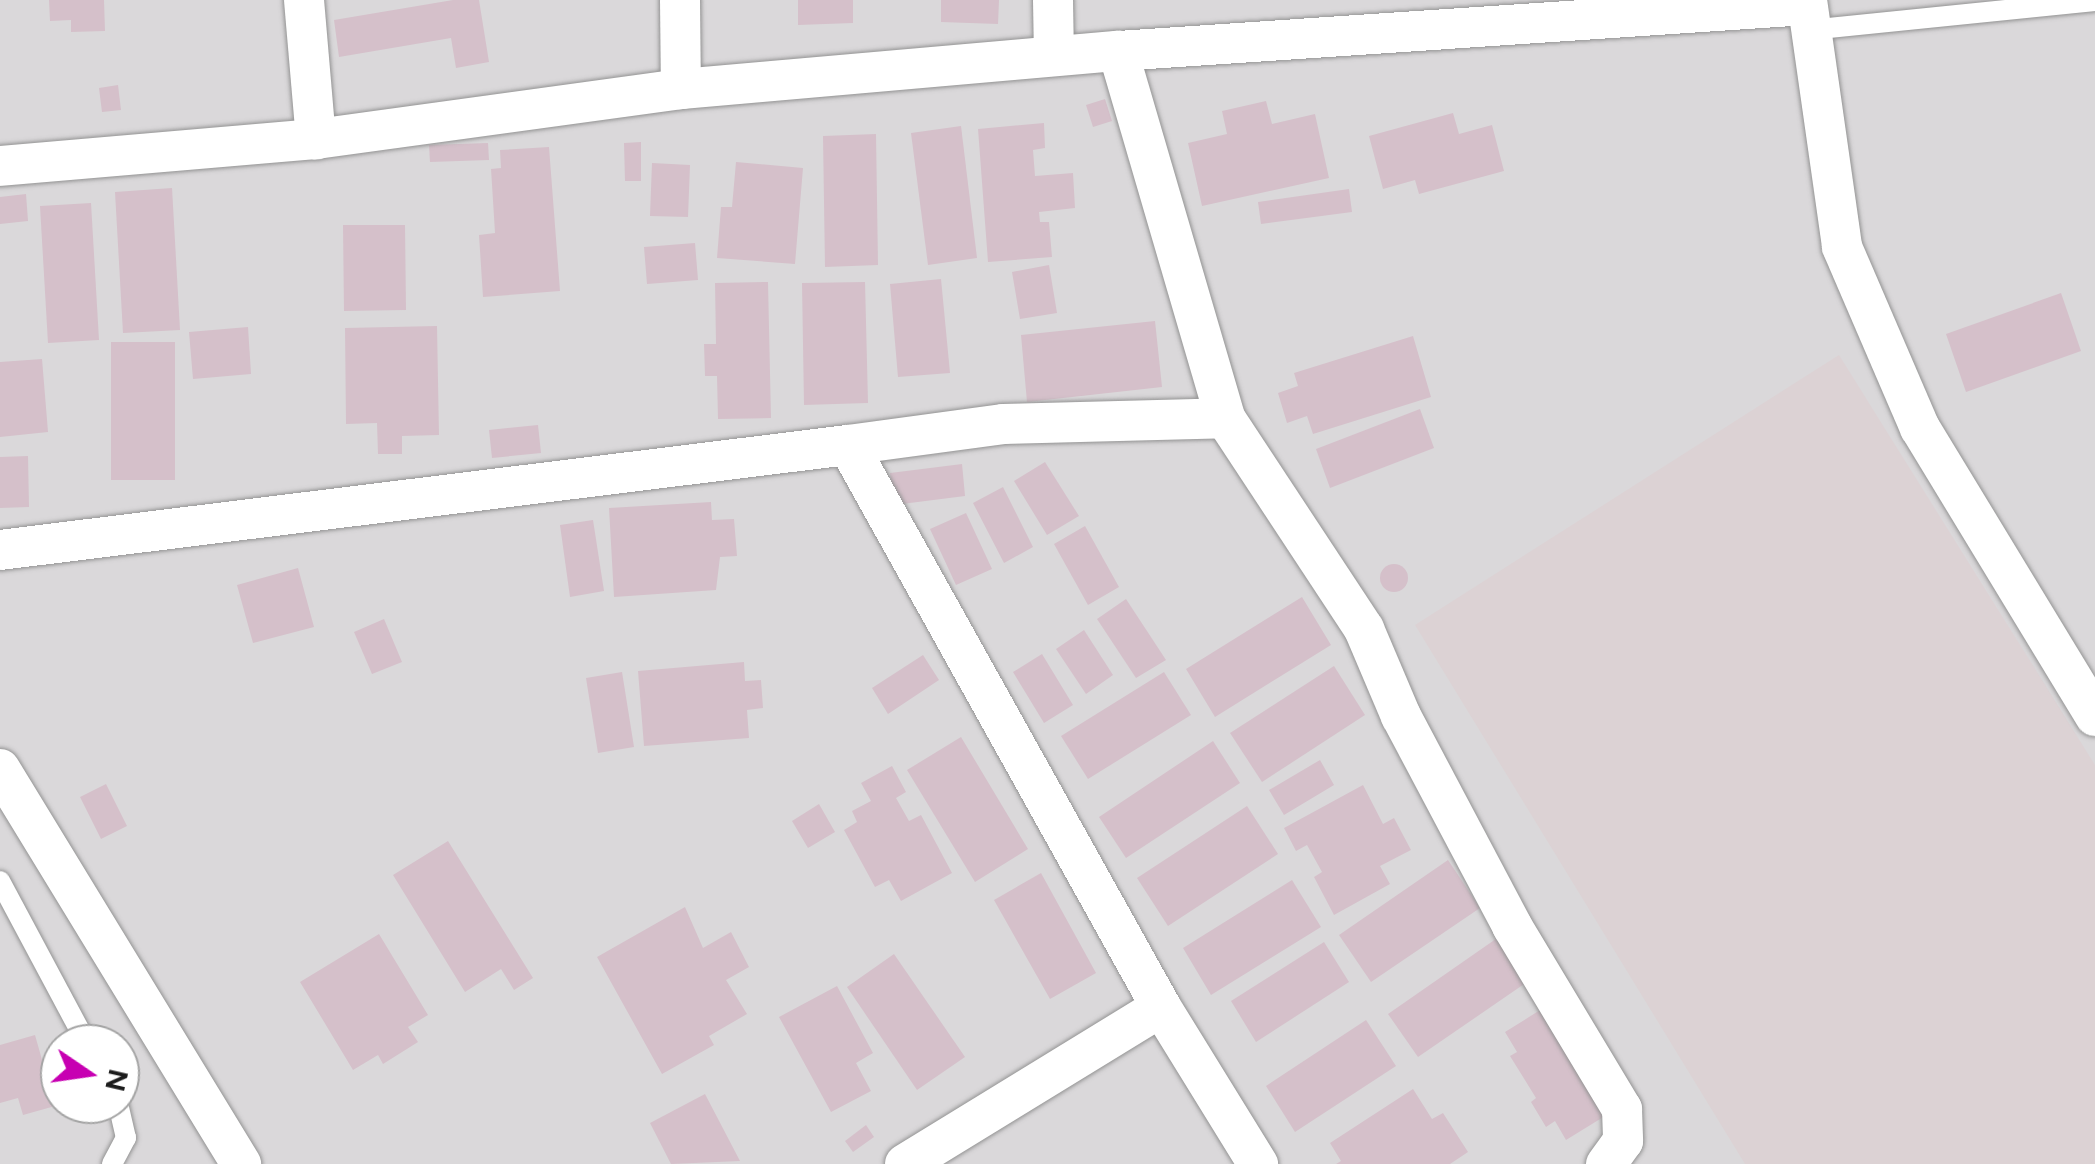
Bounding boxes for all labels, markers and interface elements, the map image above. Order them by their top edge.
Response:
north arrow [40,1024,140,1124]
text: N [98,1066,136,1095]

